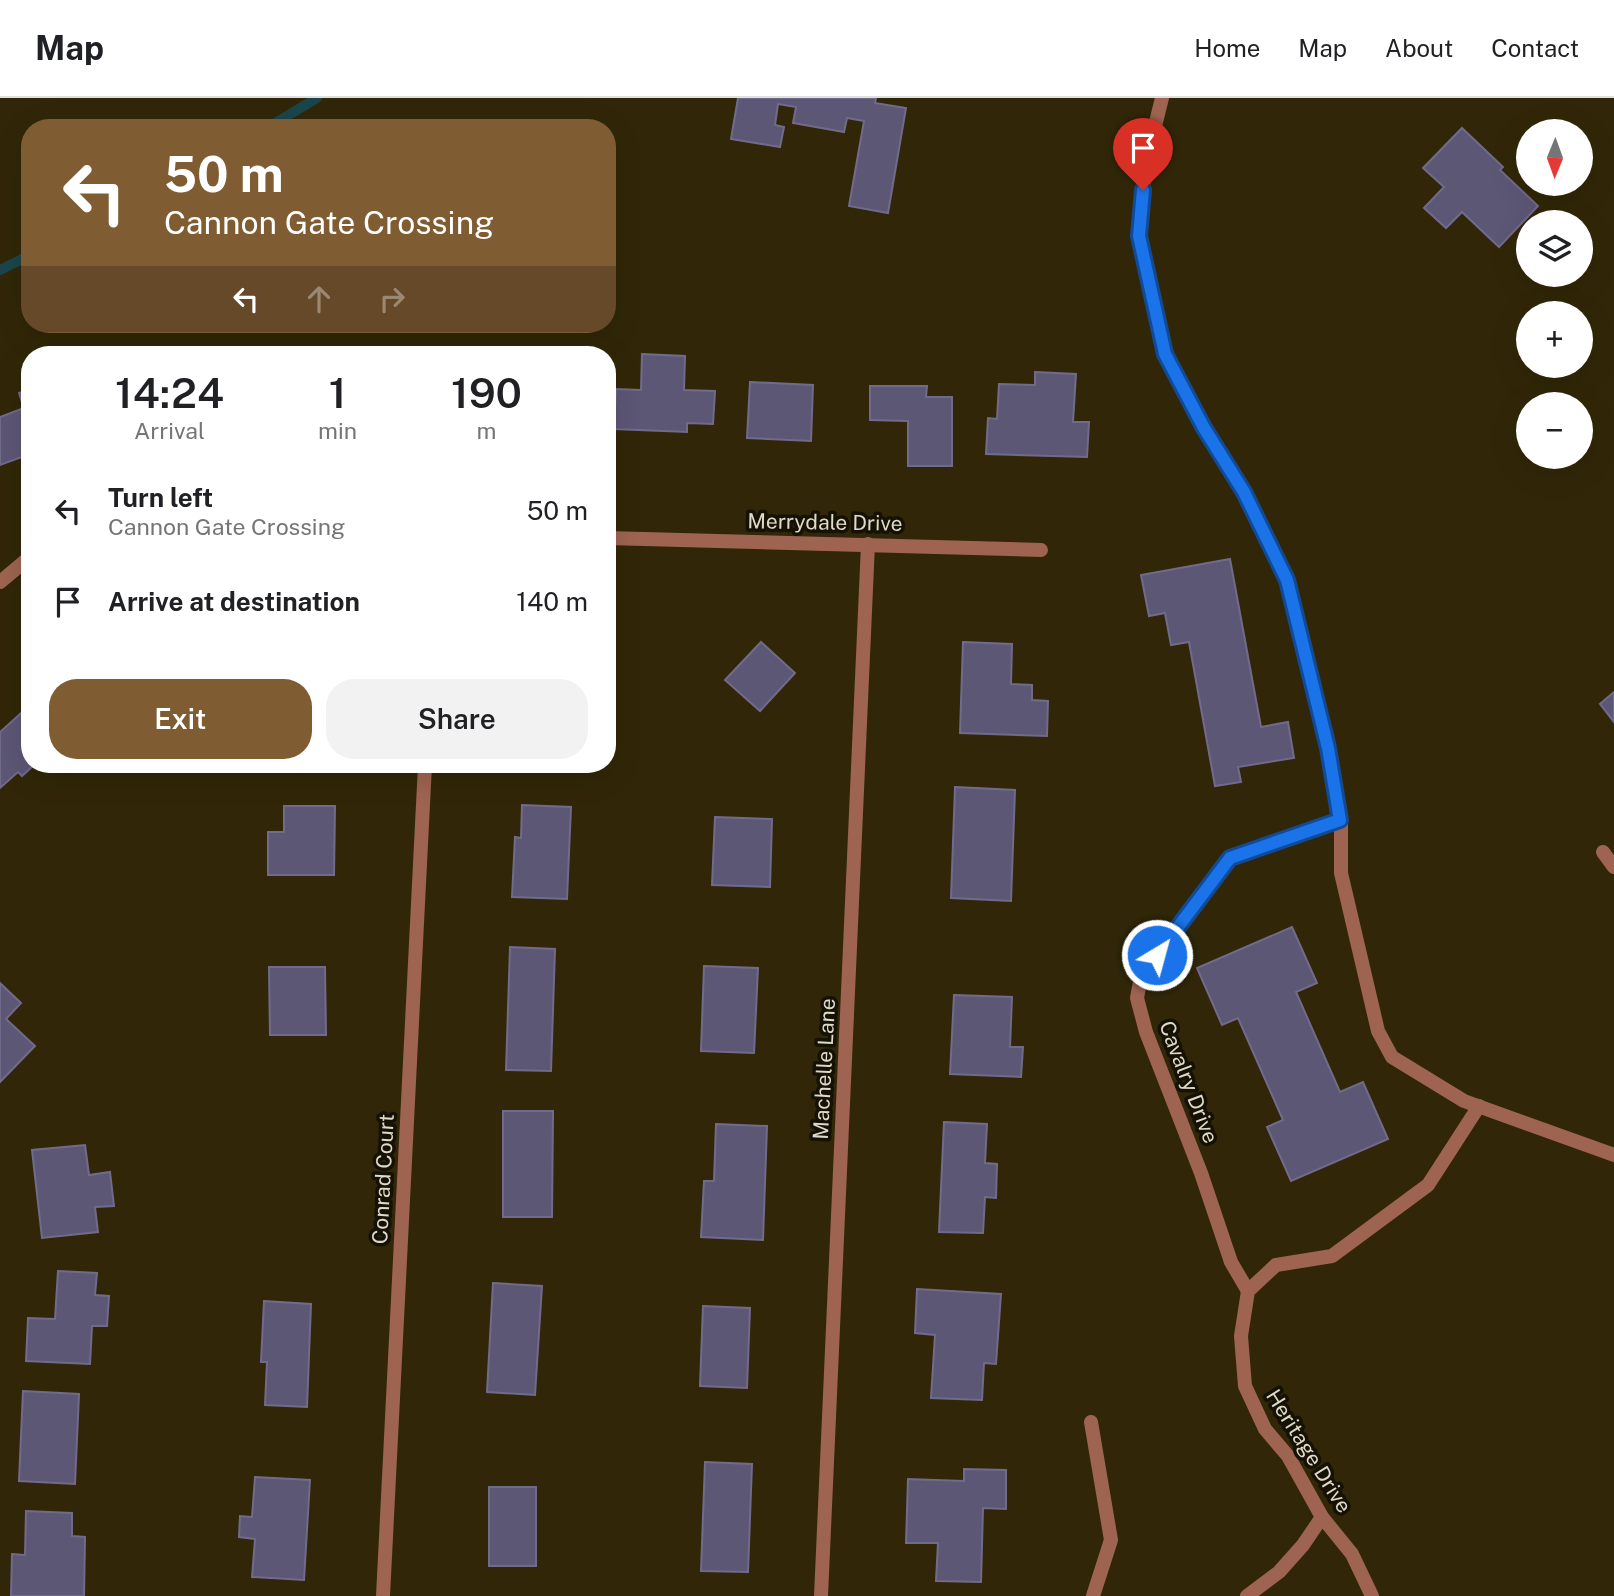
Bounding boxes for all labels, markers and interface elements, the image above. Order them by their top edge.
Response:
text: Map [35,29,104,67]
text: Home [1194,34,1260,62]
text: Map [1298,34,1347,62]
text: About [1385,34,1453,62]
text: Contact [1491,34,1579,62]
pin [1113,118,1173,190]
north arrow [1516,119,1592,196]
map controls [1516,119,1593,469]
icon: arrive [1124,129,1162,167]
text: 50 m [164,145,284,203]
icon: left [49,147,140,238]
text: Cannon Gate Crossing [164,204,494,241]
button: layers [1516,210,1593,287]
icon: left [227,280,265,318]
icon: ahead [300,280,338,318]
icon: right [373,280,411,318]
button: + [1516,301,1593,378]
text: 14:24 [115,368,224,417]
text: 1 [329,368,346,417]
text: 190 [451,368,522,417]
button: − [1516,392,1593,469]
text: Arrival [134,417,205,444]
text: min [318,417,357,444]
text: m [477,417,496,444]
text: Turn left [108,482,213,513]
icon: left [49,492,87,530]
text: 50 m [527,495,588,526]
street label: Merrydale Drive [747,508,903,536]
text: Cannon Gate Crossing [108,513,345,540]
icon: arrive [49,583,87,621]
text: Arrive at destination [108,586,360,617]
text: 140 m [516,586,588,617]
button: Exit [49,679,312,759]
button: Share [326,679,588,759]
position arrow [1120,918,1194,992]
street label: Machelle Lane [808,998,840,1140]
street label: Cavalry Drive [1154,1017,1224,1147]
street label: Conrad Court [367,1113,399,1245]
street label: Heritage Drive [1261,1385,1357,1517]

